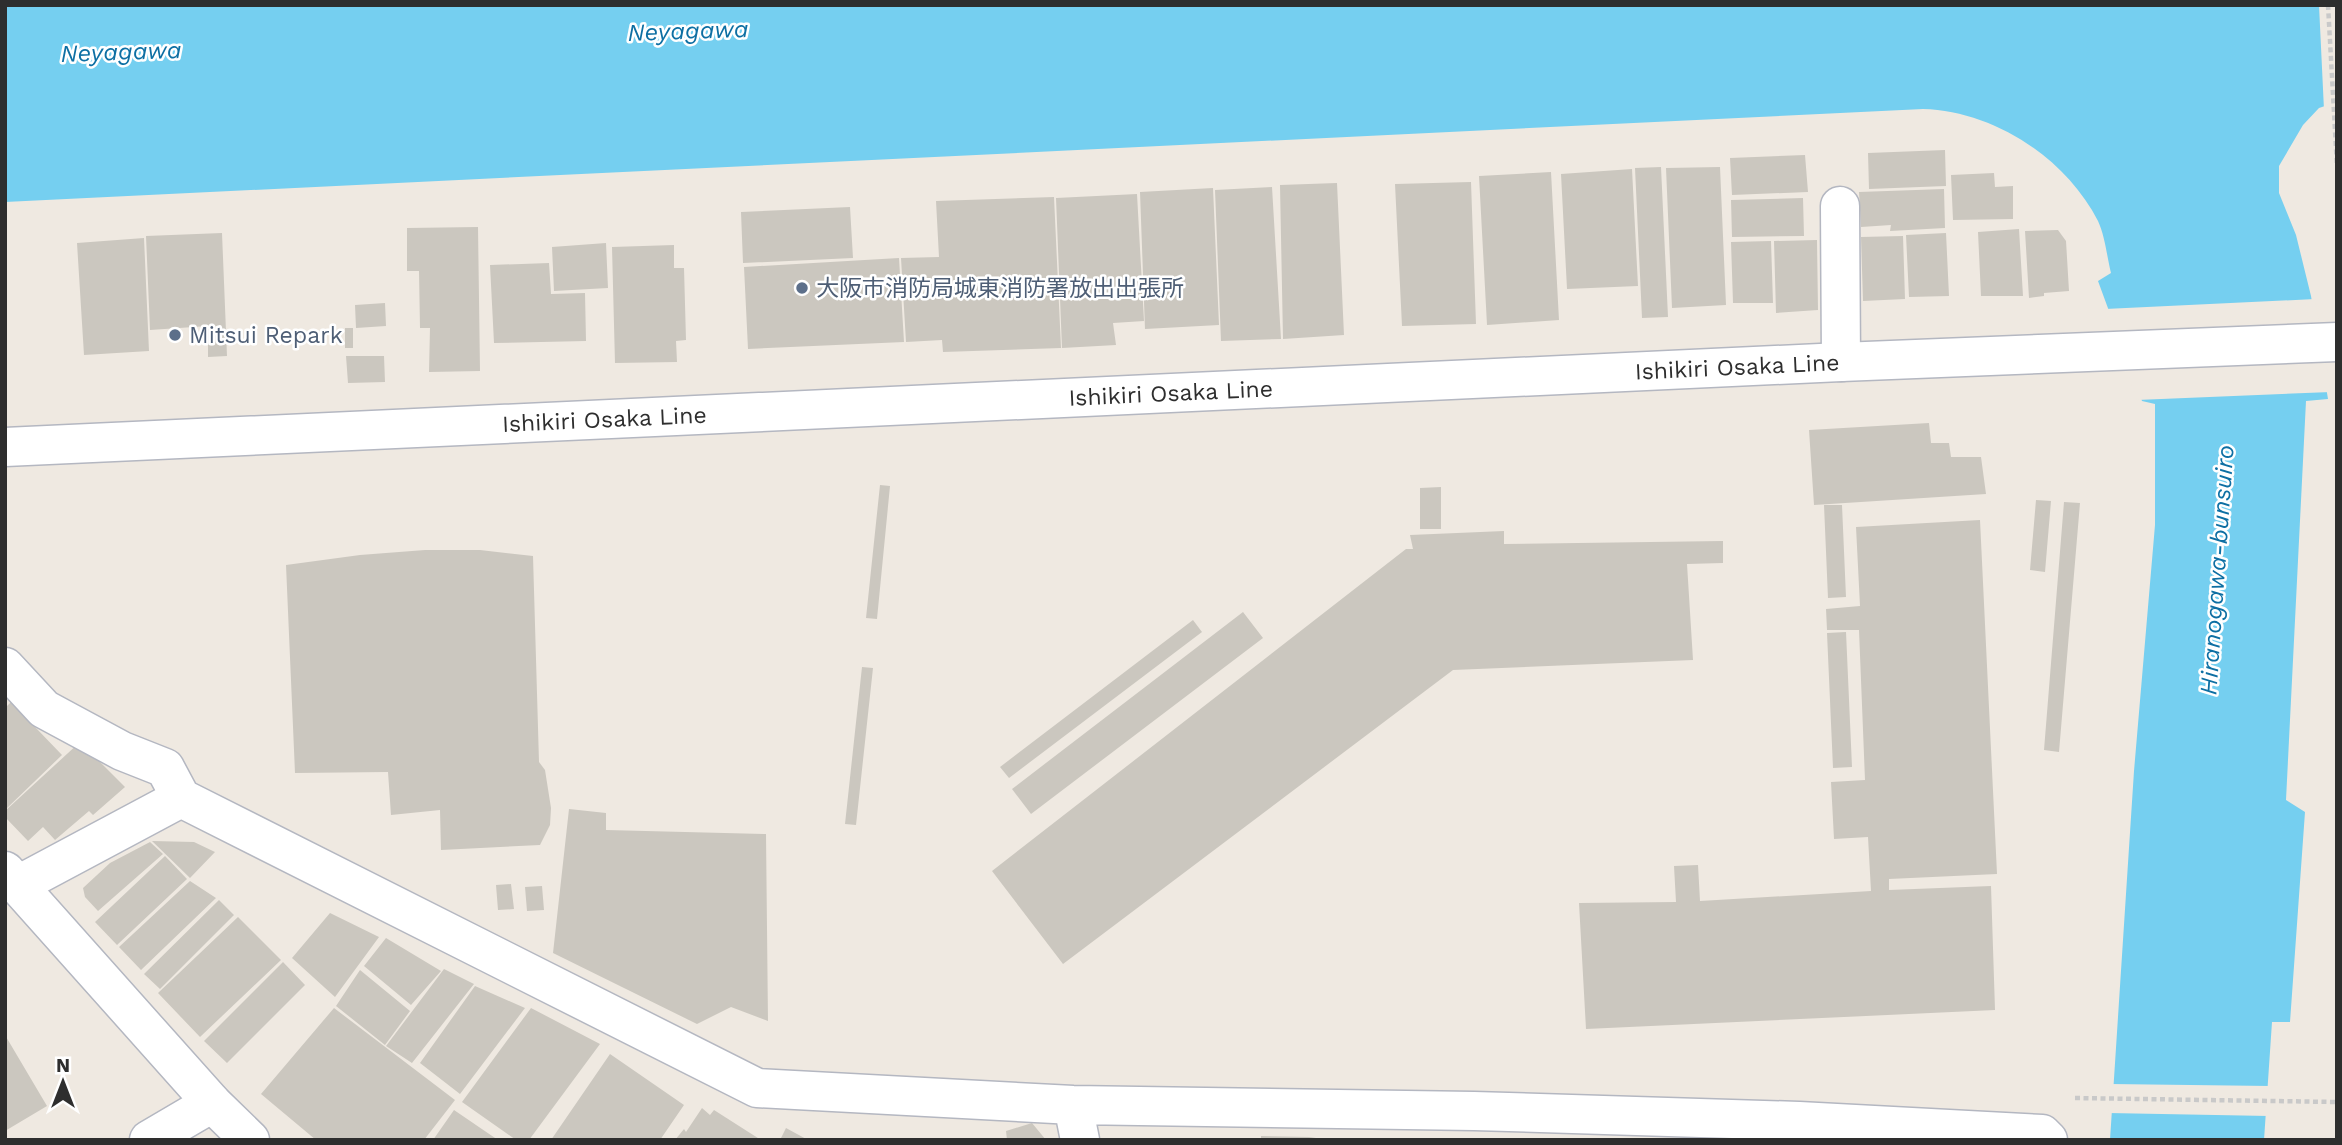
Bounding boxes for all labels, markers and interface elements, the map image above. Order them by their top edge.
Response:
water label: Neyagawa [627,15,749,47]
water label: Neyagawa [60,36,182,68]
place label: 大阪市消防局城東消防署放出出張所 [816,275,1184,302]
marker: 大阪市消防局城東消防署放出出張所 [794,280,810,296]
place label: Mitsui Repark [189,322,343,349]
marker: Mitsui Repark [167,327,183,343]
street label: Ishikiri Osaka Line [1634,349,1840,386]
street label: Ishikiri Osaka Line [1068,375,1274,412]
street label: Ishikiri Osaka Line [502,402,707,438]
water label: Hiranogawa-bunsuiro [2194,444,2240,696]
north arrow [28,1047,98,1117]
text: N [56,1054,70,1077]

